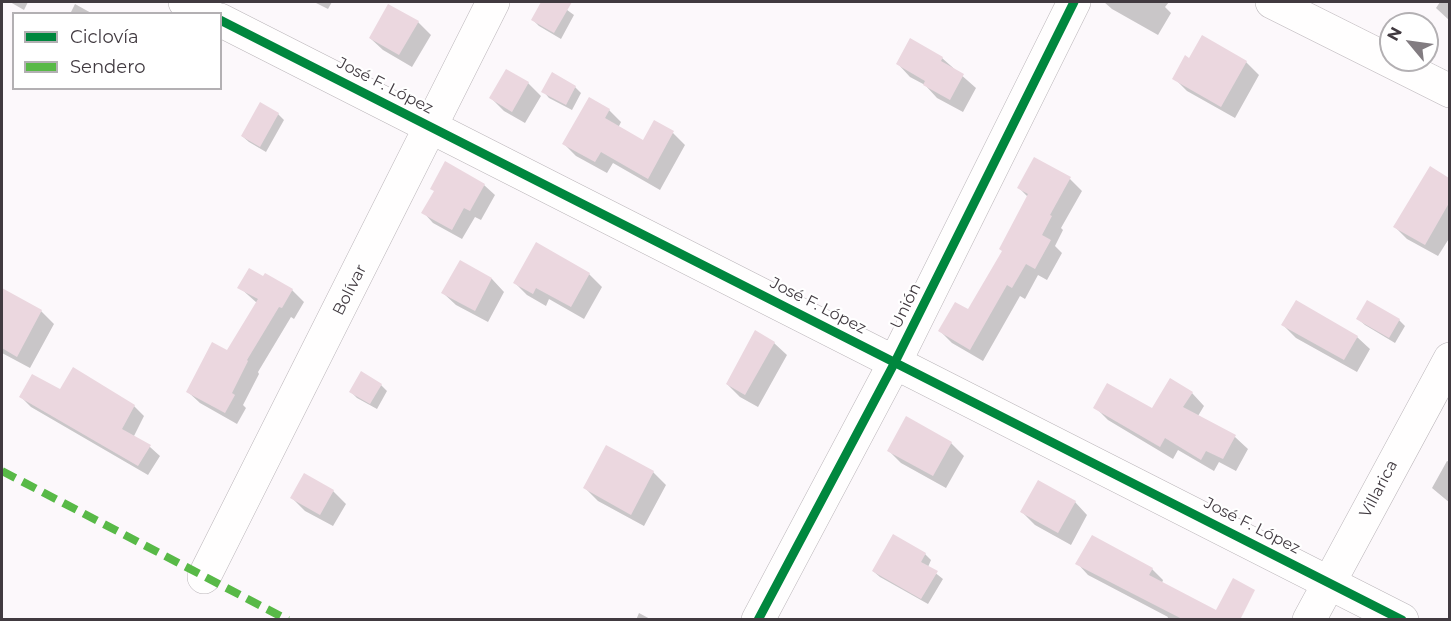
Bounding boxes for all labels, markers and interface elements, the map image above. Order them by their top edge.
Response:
legend [12,12,222,90]
north arrow [1379,12,1439,72]
text: N [1383,24,1406,44]
text: Ciclovía [70,26,139,48]
street label: José F. López [334,54,436,118]
text: Sendero [70,56,145,78]
street label: Bolívar [329,261,371,319]
street label: José F. López [767,274,869,338]
street label: Unión [887,280,925,332]
street label: Villarica [1356,457,1402,521]
street label: José F. López [1201,494,1303,558]

